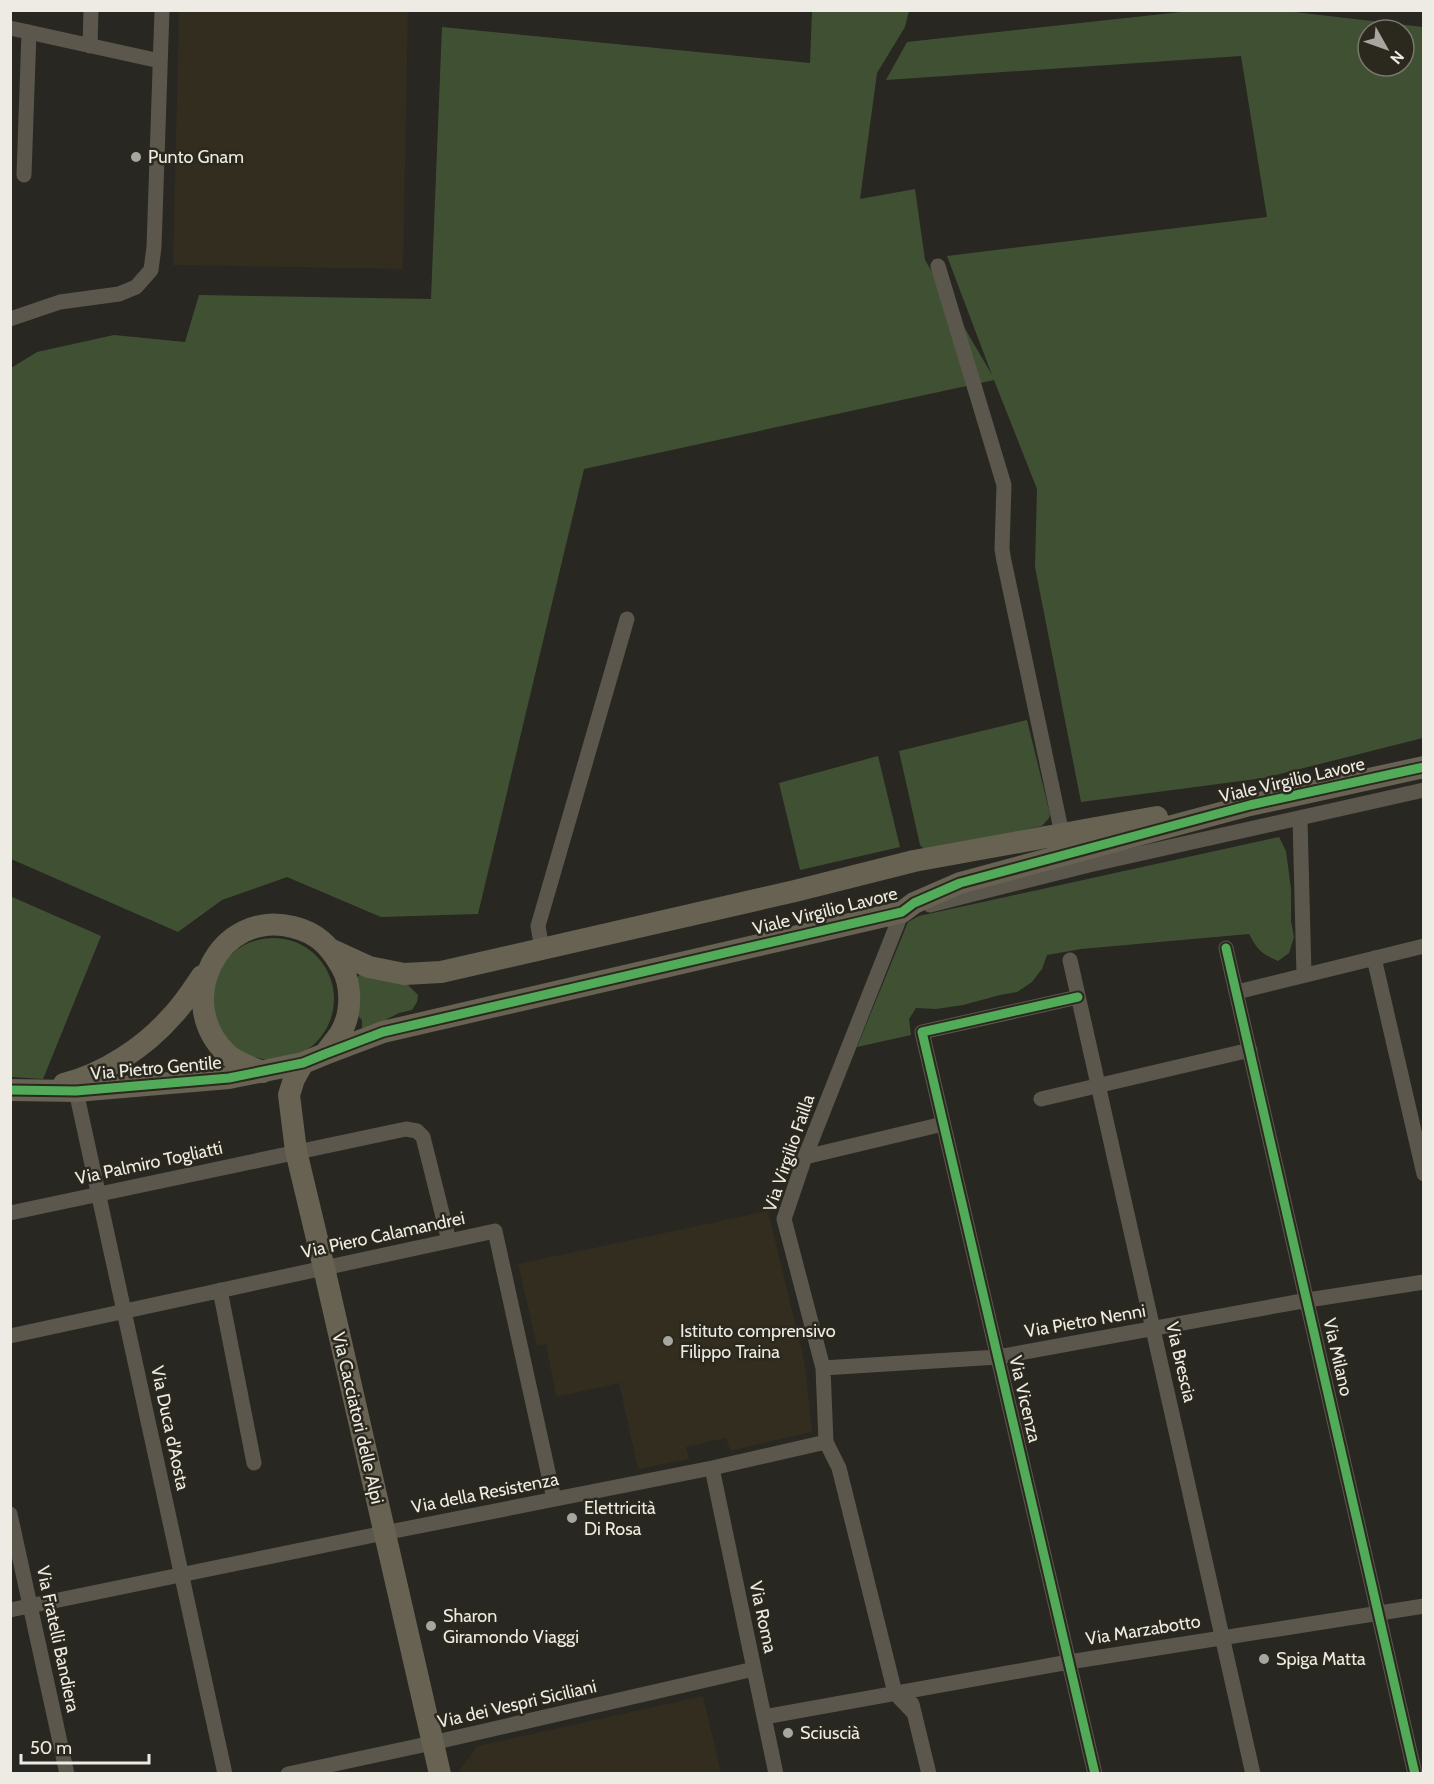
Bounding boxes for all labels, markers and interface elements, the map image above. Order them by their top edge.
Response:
north arrow [1356,18,1416,78]
text: N [1386,47,1408,68]
place label: Punto Gnam [148,146,244,168]
marker: Punto Gnam [129,150,143,164]
street label: Viale Virgilio Lavore [1217,753,1367,807]
street label: Viale Virgilio Lavore [750,882,900,940]
street label: Via Pietro Gentile [90,1051,222,1085]
street label: Via Virgilio Failla [759,1091,819,1215]
street label: Via Palmiro Togliatti [73,1137,225,1189]
street label: Via Piero Calamandrei [299,1207,467,1263]
street label: Via Pietro Nenni [1023,1300,1147,1342]
street label: Via Milano [1318,1316,1358,1398]
place label: Istituto comprensivo Filippo Traina [680,1320,836,1363]
street label: Via Brescia [1161,1320,1201,1405]
street label: Via Cacciatori delle Alpi [327,1330,389,1506]
marker: Istituto comprensivo Filippo Traina [661,1334,675,1348]
street label: Via Vicenza [1004,1354,1046,1445]
street label: Via Duca d'Aosta [146,1364,194,1493]
street label: Via della Resistenza [410,1468,561,1518]
place label: Elettricità Di Rosa [584,1497,656,1540]
marker: Elettricità Di Rosa [565,1511,579,1525]
street label: Via Fratelli Bandiera [32,1564,84,1715]
street label: Via Roma [745,1579,781,1655]
place label: Sharon Giramondo Viaggi [443,1605,579,1648]
street label: Via Marzabotto [1084,1610,1202,1650]
marker: Sharon Giramondo Viaggi [424,1619,438,1633]
place label: Spiga Matta [1276,1648,1366,1670]
marker: Spiga Matta [1257,1652,1271,1666]
street label: Via dei Vespri Siciliani [435,1675,599,1733]
place label: Sciuscià [800,1722,860,1744]
marker: Sciuscià [781,1726,795,1740]
scale bar [21,1727,148,1765]
text: 50 m [30,1737,72,1759]

